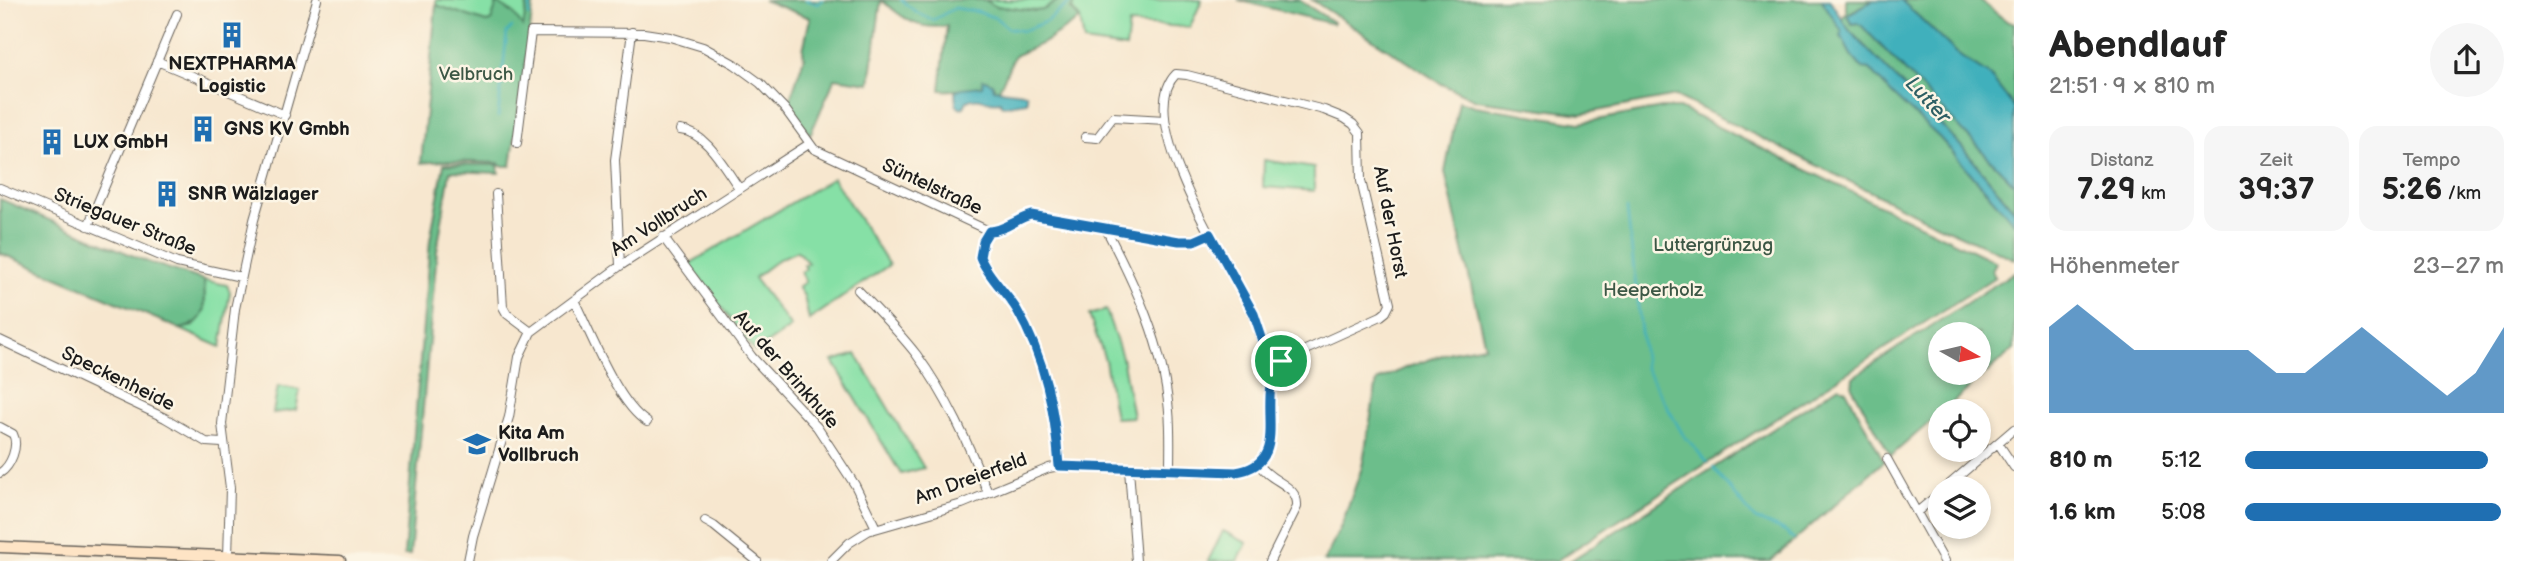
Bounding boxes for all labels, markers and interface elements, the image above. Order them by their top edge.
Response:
building icon: NEXTPHARMA Logistic [217,20,247,50]
text: Abendlauf [2049,23,2227,68]
button: share [2430,23,2504,97]
place label: NEXTPHARMA Logistic [168,53,296,98]
park label: Velbruch [439,63,513,86]
water label: Lutter [1900,71,1957,130]
text: 21:51 · 9 × 810 m [2049,72,2215,100]
building icon: GNS KV Gmbh [188,114,218,144]
place label: GNS KV Gmbh [224,118,350,141]
building icon: LUX GmbH [37,127,67,157]
place label: LUX GmbH [73,131,169,154]
text: Distanz [2090,149,2153,172]
text: Zeit [2260,149,2293,172]
text: Tempo [2402,149,2461,172]
street label: Süntelstraße [878,154,986,220]
street label: Auf der Horst [1368,164,1412,280]
text: 7.29 [2077,172,2136,208]
text: 39:37 [2238,172,2315,208]
text: 5:26 [2382,172,2442,208]
building icon: SNR Wälzlager [152,179,182,209]
street label: Am Vollbruch [607,182,711,262]
text: km [2136,182,2166,205]
text: /km [2442,182,2481,205]
street label: Striegauer Straße [50,183,200,261]
place label: SNR Wälzlager [188,183,319,206]
park label: Luttergrünzug [1653,234,1773,257]
text: Höhenmeter [2049,252,2179,280]
text: 23–27 m [2413,252,2504,280]
park label: Heeperholz [1603,279,1704,302]
street label: Auf der Brinkhufe [728,306,844,434]
north arrow [1928,322,1992,385]
map controls [1928,322,1991,539]
pin [1251,331,1311,391]
street label: Speckenheide [58,342,178,416]
icon: arrive [1262,342,1300,380]
button: locate [1928,399,1991,462]
place label: Kita Am Vollbruch [498,422,579,467]
school or university icon: Kita Am Vollbruch [462,429,492,459]
text: 810 m [2049,446,2113,474]
text: 5:12 [2161,446,2201,474]
street label: Am Dreierfeld [912,448,1030,510]
button: layers [1928,476,1991,539]
text: 1.6 km [2049,498,2116,526]
text: 5:08 [2161,498,2206,526]

